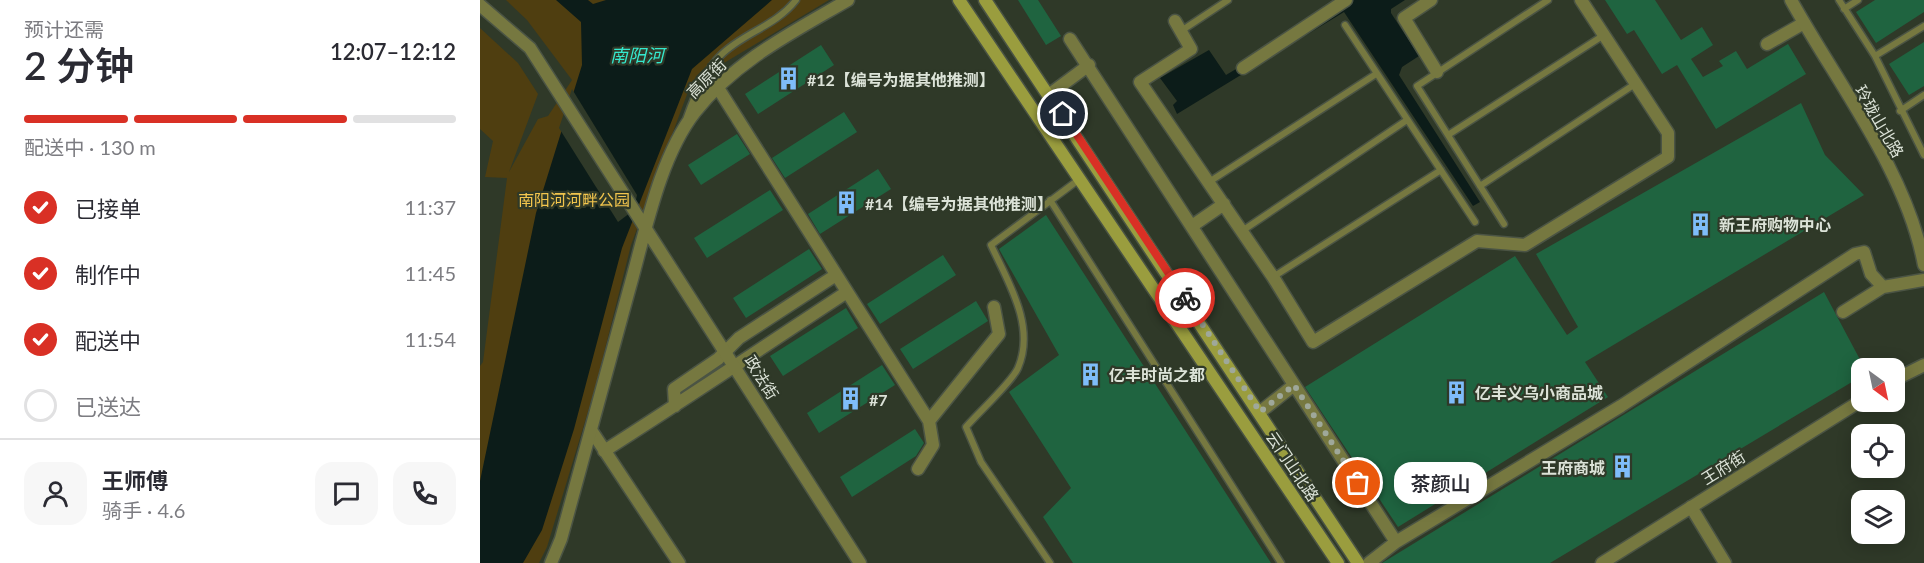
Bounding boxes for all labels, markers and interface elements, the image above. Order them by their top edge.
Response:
text: 预计还需 [24,17,104,41]
text: 12:07–12:12 [330,38,456,65]
text: 2 分钟 [24,42,134,88]
water label: 南阳河 [610,44,667,66]
street label: 高原街 [682,54,730,102]
building icon: #12【编号为据其他推测】 [776,66,802,92]
place label: #12【编号为据其他推测】 [807,70,995,89]
street label: 玲珑山北路 [1852,82,1908,160]
pin [1037,88,1088,139]
icon: home [1046,97,1079,130]
text: 配送中 · 130 m [24,135,156,159]
park label: 南阳河河畔公园 [518,190,630,209]
building icon: #14【编号为据其他推测】 [834,190,860,216]
icon: check [24,191,57,224]
place label: #14【编号为据其他推测】 [865,194,1053,213]
text: 已接单 [75,195,141,222]
text: 11:37 [405,195,456,219]
building icon: 新王府购物中心 [1688,211,1714,237]
place label: 新王府购物中心 [1719,215,1831,234]
icon: check [24,257,57,290]
text: 制作中 [75,261,141,288]
text: 11:45 [405,261,456,285]
courier [1155,268,1215,328]
icon: bike [1169,282,1202,315]
icon: check [24,323,57,356]
text: 配送中 [75,327,141,354]
text: 11:54 [405,327,456,351]
street label: 政法街 [741,352,783,402]
north arrow [1851,358,1905,412]
map controls [1851,358,1905,544]
building icon: 亿丰时尚之都 [1078,361,1104,387]
place label: 亿丰时尚之都 [1109,365,1205,384]
building icon: 亿丰义乌小商品城 [1444,379,1470,405]
place label: 亿丰义乌小商品城 [1475,383,1603,402]
building icon: #7 [838,386,864,412]
place label: #7 [869,390,888,409]
text: 已送达 [75,393,141,420]
button: locate [1851,424,1905,478]
street label: 云门山北路 [1263,428,1323,504]
street label: 王府街 [1698,446,1748,488]
building icon: 王府商城 [1610,454,1636,480]
pin [1332,457,1383,508]
place label: 王府商城 [1541,458,1605,477]
button: person [24,462,87,525]
button: chat [315,462,378,525]
button: phone [393,462,456,525]
callout: 茶颜山 [1394,462,1487,504]
icon: bag [1341,466,1374,499]
text: 王师傅 [102,467,168,494]
text: 茶颜山 [1411,471,1471,495]
button: layers [1851,490,1905,544]
text: 骑手 · 4.6 [102,498,185,522]

